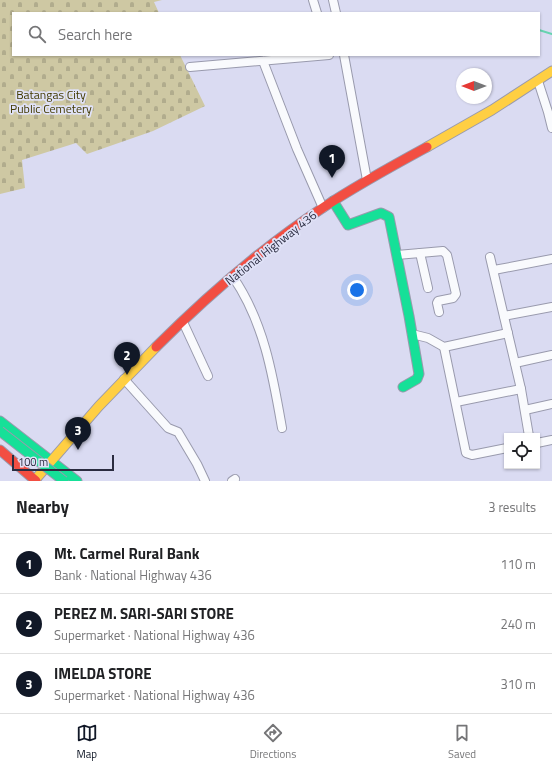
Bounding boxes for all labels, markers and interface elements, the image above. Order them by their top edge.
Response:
search box [12,12,540,56]
icon: search [26,23,48,45]
text: Search here [58,23,132,46]
north arrow [456,68,492,104]
park label: Batangas City Public Cemetery [10,85,92,118]
pin: 1 [319,145,345,178]
street label: National Highway 436 [221,205,321,290]
your location [347,280,367,300]
pin: 2 [114,342,140,375]
pin: 3 [65,417,91,450]
map controls [504,433,540,469]
button: locate [504,433,540,469]
scale bar [12,453,114,472]
text: 100 m [18,454,48,470]
text: Nearby [16,494,69,520]
text: 3 results [488,497,536,517]
text: Mt. Carmel Rural Bank [54,542,199,565]
text: 1 [25,554,33,574]
text: 110 m [500,554,536,574]
text: Bank · National Highway 436 [54,565,212,585]
text: PEREZ M. SARI-SARI STORE [54,602,234,625]
text: 2 [25,614,33,634]
text: 240 m [500,614,536,634]
text: Supermarket · National Highway 436 [54,625,255,645]
text: IMELDA STORE [54,662,152,685]
text: 3 [25,674,33,694]
text: 310 m [500,674,536,694]
text: Supermarket · National Highway 436 [54,685,255,705]
tab: Map [76,722,98,762]
tab: Directions [250,722,296,762]
tab: Saved [448,722,476,762]

